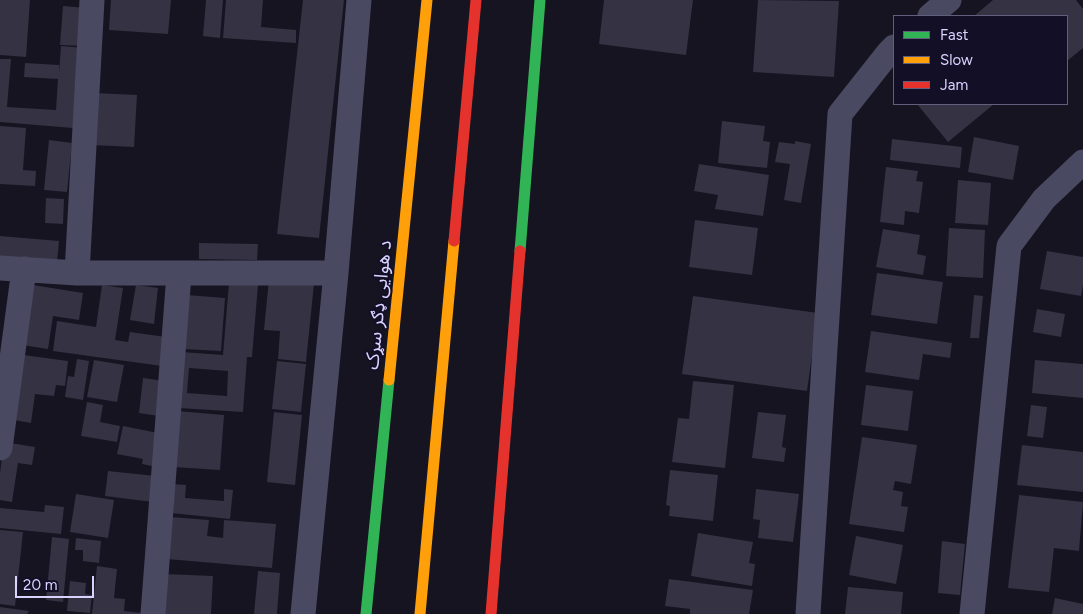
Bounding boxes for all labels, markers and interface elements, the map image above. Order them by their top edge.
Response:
legend [893,15,1068,105]
text: Fast [940,26,968,44]
text: Slow [940,51,973,69]
text: Jam [940,76,968,94]
street label: د هوایی ډګر سړک [361,239,397,371]
scale bar [18,566,96,598]
text: 20 m [23,576,57,594]

